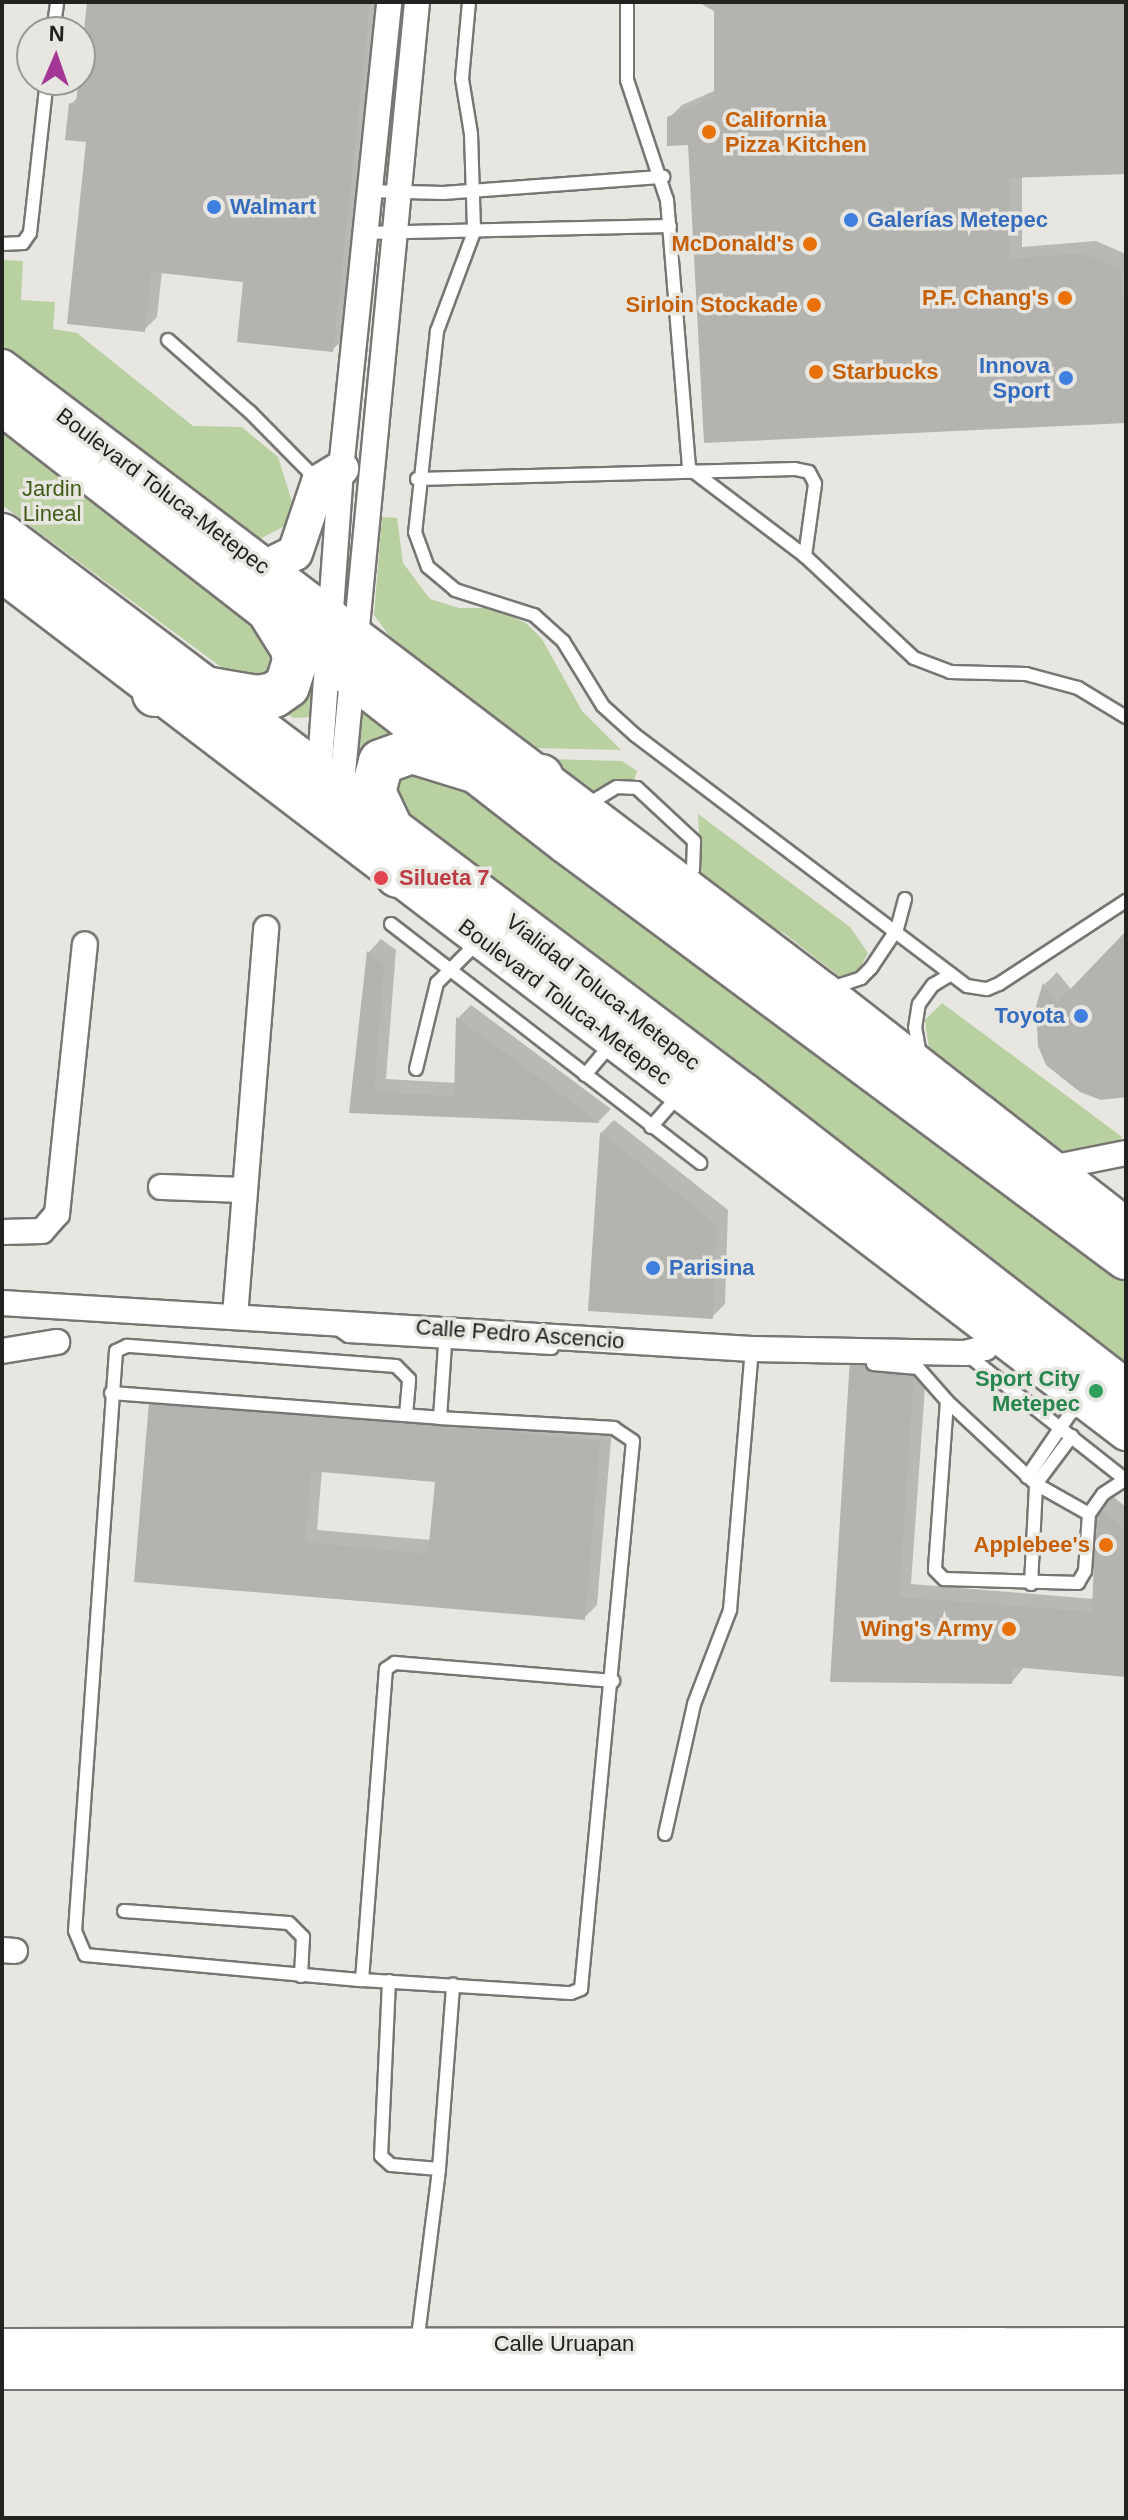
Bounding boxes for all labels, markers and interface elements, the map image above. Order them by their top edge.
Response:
north arrow [16,16,96,96]
text: N [48,21,65,46]
place label: California Pizza Kitchen [725,106,867,158]
marker: California Pizza Kitchen [700,123,718,141]
place label: Walmart [230,194,316,220]
marker: Walmart [205,198,223,216]
place label: Galerías Metepec [867,207,1048,233]
marker: Galerías Metepec [842,211,860,229]
place label: McDonald's [671,231,794,257]
marker: McDonald's [801,235,819,253]
place label: P.F. Chang's [922,285,1049,311]
marker: P.F. Chang's [1056,289,1074,307]
place label: Sirloin Stockade [626,292,798,318]
marker: Sirloin Stockade [805,296,823,314]
place label: Innova Sport [979,352,1050,404]
place label: Starbucks [832,359,938,385]
marker: Starbucks [807,363,825,381]
marker: Innova Sport [1057,369,1075,387]
street label: Boulevard Toluca-Metepec [51,402,275,580]
park label: Jardin Lineal [22,475,82,526]
place label: Silueta 7 [399,865,489,891]
marker: Silueta 7 [370,867,392,889]
street label: Vialidad Toluca-Metepec [501,908,705,1076]
street label: Boulevard Toluca-Metepec [453,913,677,1091]
place label: Toyota [995,1003,1065,1029]
marker: Toyota [1072,1007,1090,1025]
place label: Parisina [669,1255,755,1281]
marker: Parisina [644,1259,662,1277]
street label: Calle Pedro Ascencio [414,1313,626,1355]
place label: Sport City Metepec [975,1365,1080,1416]
marker: Sport City Metepec [1087,1382,1105,1400]
place label: Applebee's [974,1532,1090,1558]
marker: Applebee's [1097,1536,1115,1554]
place label: Wing's Army [860,1616,993,1642]
marker: Wing's Army [1000,1620,1018,1638]
street label: Calle Uruapan [494,2331,634,2357]

